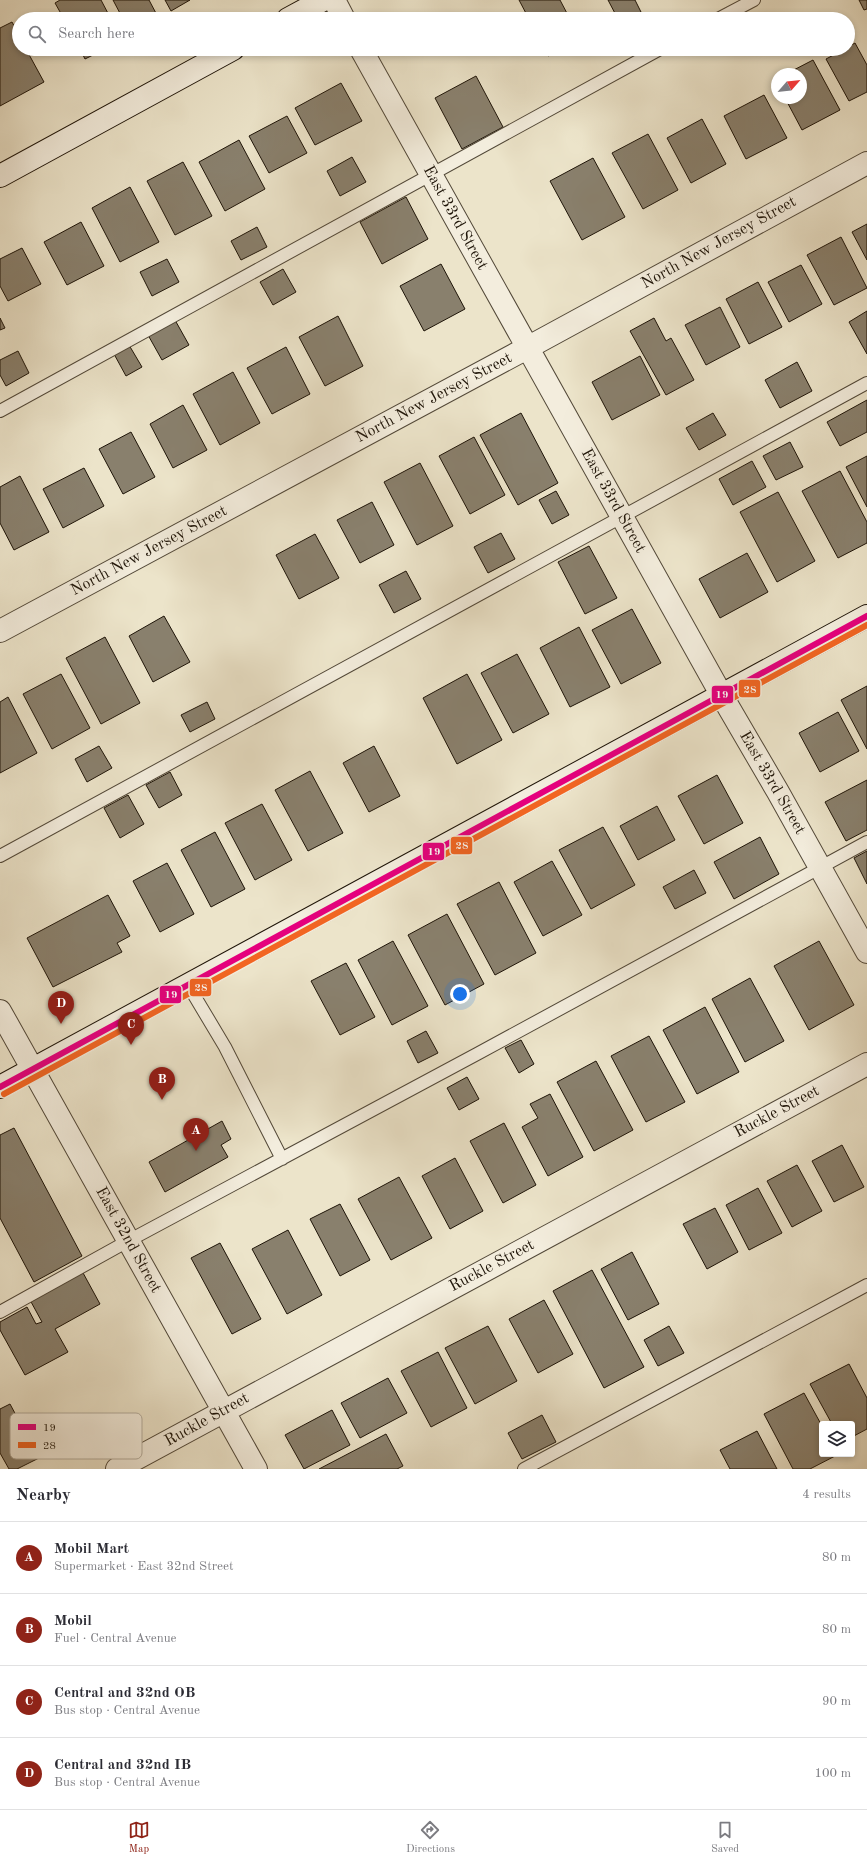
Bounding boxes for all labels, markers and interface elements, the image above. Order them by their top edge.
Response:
search box [12,12,855,56]
icon: search [26,23,48,45]
text: Search here [58,27,135,42]
north arrow [771,68,807,104]
street label: East 33rd Street [420,163,490,273]
street label: North New Jersey Street [639,194,799,292]
street label: North New Jersey Street [353,350,515,446]
street label: East 33rd Street [578,446,648,556]
street label: North New Jersey Street [68,503,230,599]
line badge: 28 [738,679,761,698]
line badge: 19 [711,685,734,704]
text: 28 [744,685,756,696]
text: 19 [716,690,728,701]
street label: East 33rd Street [736,729,808,838]
line badge: 28 [450,836,473,855]
text: 28 [456,841,468,852]
line badge: 19 [422,842,445,861]
text: 19 [428,847,440,858]
line badge: 28 [189,978,212,997]
text: 28 [195,983,207,994]
your location [450,984,470,1004]
line badge: 19 [159,985,182,1004]
text: 19 [165,990,177,1001]
pin: D [48,991,74,1024]
pin: C [118,1012,144,1045]
pin: B [149,1067,175,1100]
street label: Ruckle Street [732,1083,823,1141]
pin: A [183,1118,209,1151]
street label: East 32nd Street [92,1184,164,1296]
street label: Ruckle Street [447,1237,538,1295]
street label: Ruckle Street [162,1390,252,1450]
legend [10,1413,142,1459]
map controls [819,1421,855,1457]
button: layers [819,1421,855,1457]
text: 19 [43,1423,56,1434]
text: 28 [43,1441,56,1452]
text: Nearby [16,1487,71,1504]
text: 4 results [802,1488,851,1501]
text: Mobil Mart [54,1542,129,1557]
text: A [24,1551,34,1564]
text: 80 m [822,1551,851,1564]
text: Supermarket · East 32nd Street [54,1560,234,1573]
text: Mobil [54,1614,92,1629]
text: B [24,1623,34,1636]
text: 80 m [822,1623,851,1636]
text: Fuel · Central Avenue [54,1632,177,1645]
text: Central and 32nd OB [54,1686,195,1701]
text: C [25,1695,33,1708]
text: 90 m [822,1695,851,1708]
text: Bus stop · Central Avenue [54,1704,200,1717]
text: Central and 32nd IB [54,1758,191,1773]
text: D [24,1767,34,1780]
text: 100 m [814,1767,851,1780]
text: Bus stop · Central Avenue [54,1776,200,1789]
tab: Map [128,1819,150,1857]
tab: Directions [406,1819,455,1857]
tab: Saved [711,1819,739,1857]

